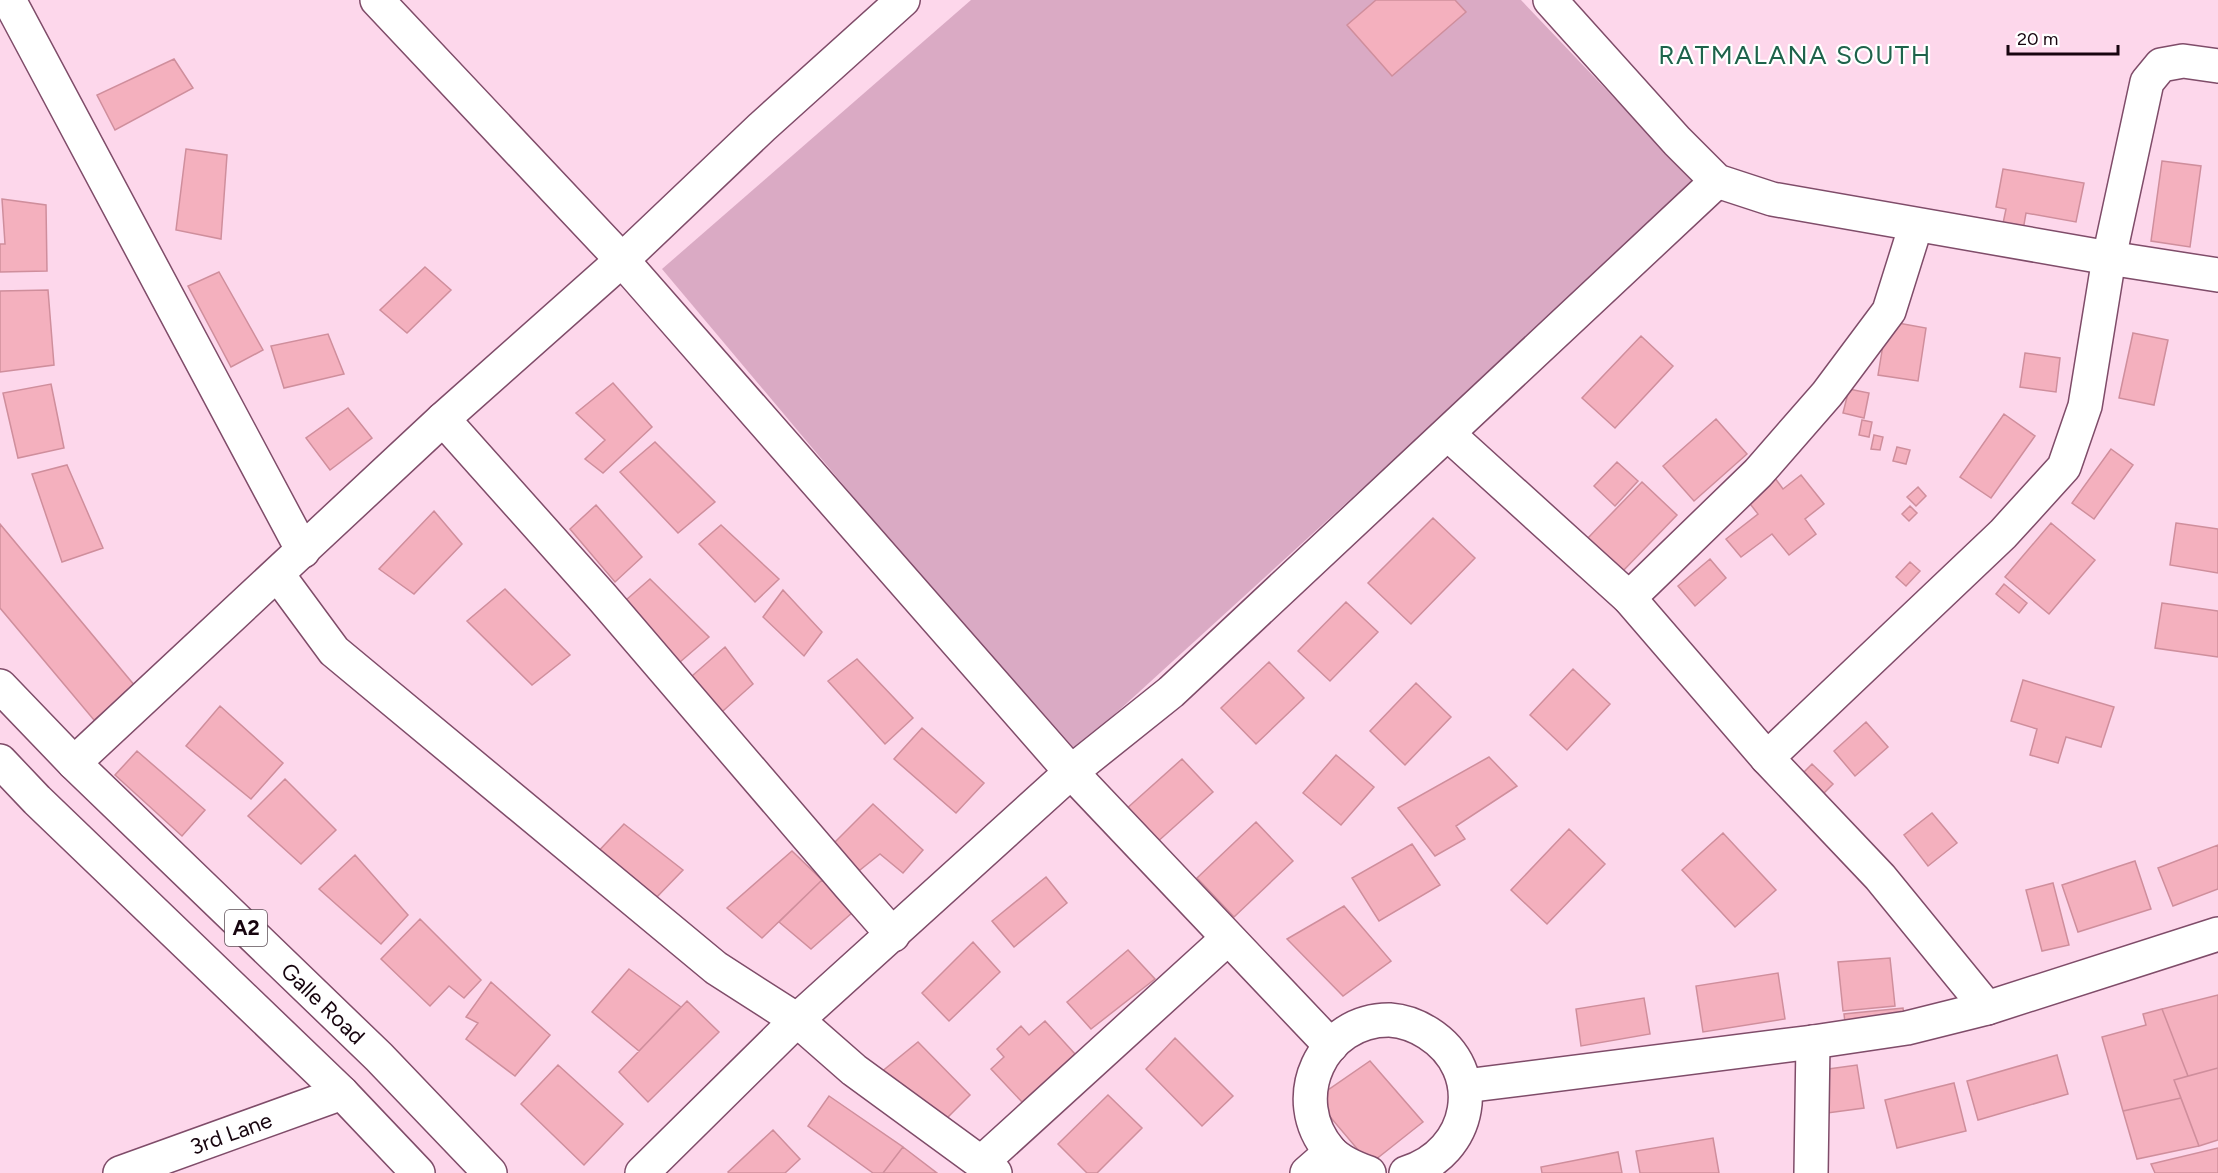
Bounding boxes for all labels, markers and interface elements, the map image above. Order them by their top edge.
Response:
scale bar [2008,18,2118,56]
text: 20 m [2017,28,2058,50]
district label: RATMALANA SOUTH [1658,39,1932,71]
road number: A2 [225,910,267,946]
street label: Galle Road [275,957,370,1050]
street label: 3rd Lane [187,1106,276,1161]

